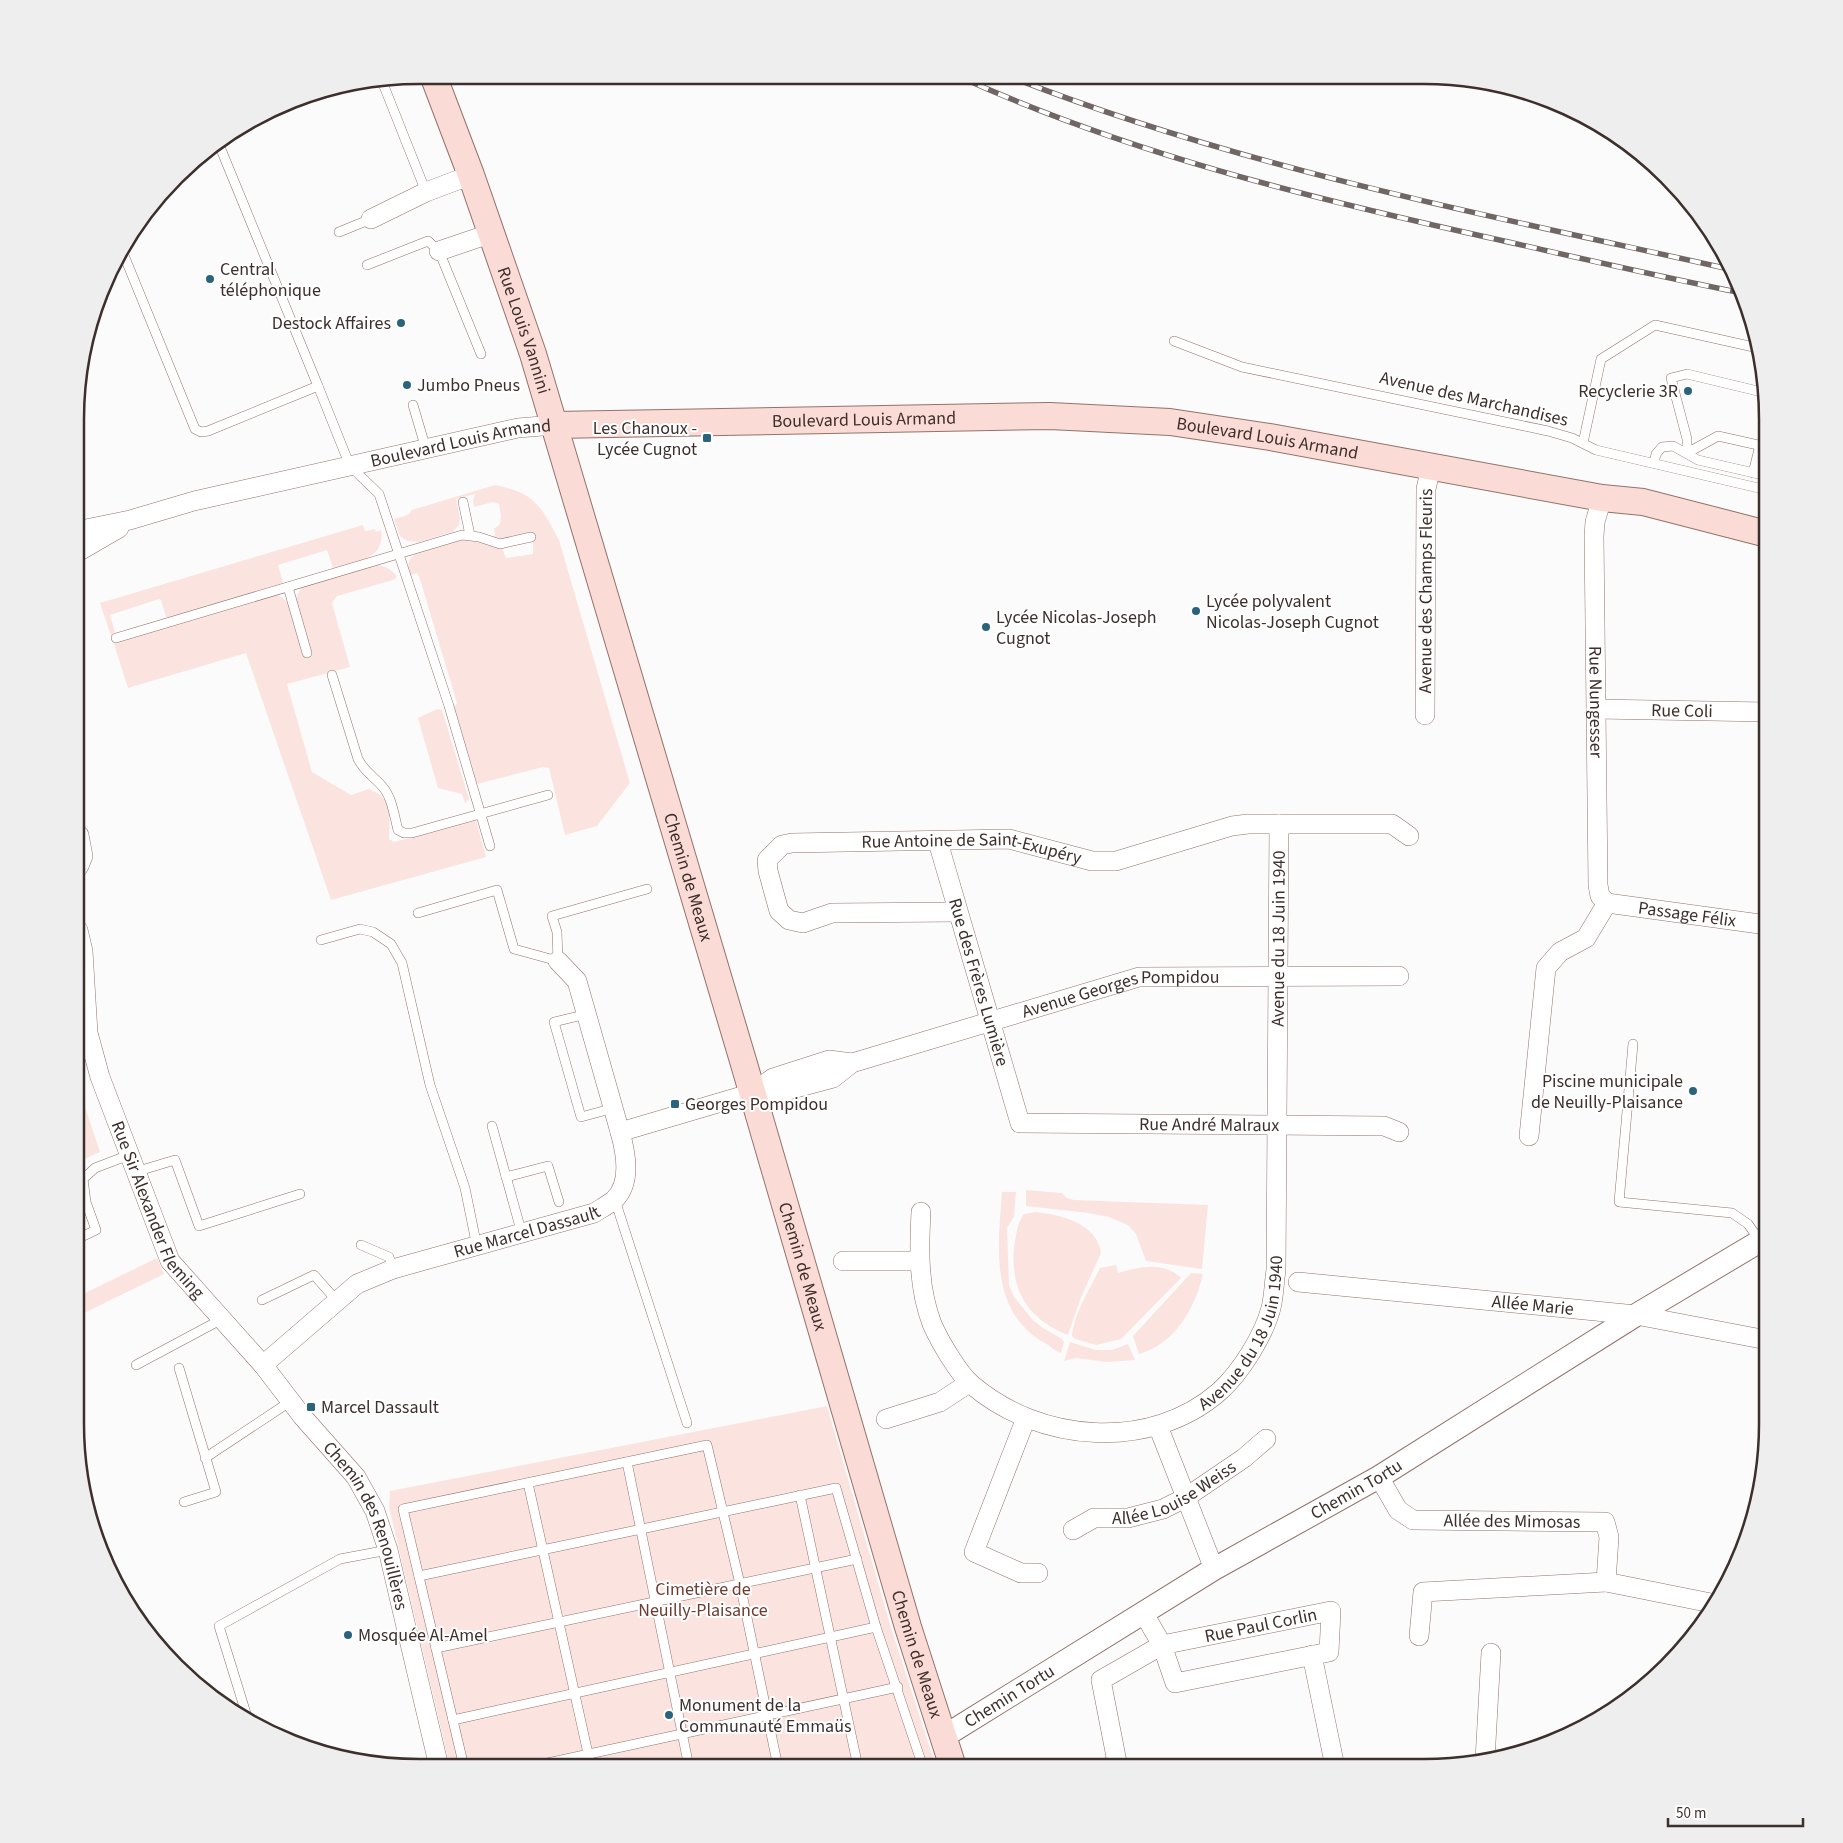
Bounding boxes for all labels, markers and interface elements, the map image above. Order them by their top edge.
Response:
place label: Central téléphonique [220,257,321,303]
street label: Rue Louis Vannini [491,263,557,397]
marker: Central téléphonique [204,273,216,285]
place label: Destock Affaires [272,311,391,336]
marker: Destock Affaires [395,317,407,329]
street label: Avenue des Marchandises [1377,365,1571,433]
place label: Jumbo Pneus [417,373,520,398]
marker: Jumbo Pneus [401,379,413,391]
place label: Recyclerie 3R [1578,379,1678,404]
marker: Recyclerie 3R [1682,385,1694,397]
street label: Boulevard Louis Armand [772,405,956,434]
street label: Boulevard Louis Armand [1175,411,1361,466]
street label: Boulevard Louis Armand [368,413,552,473]
place label: Les Chanoux - Lycée Cugnot [593,416,697,462]
marker: Les Chanoux - Lycée Cugnot [701,432,713,444]
street label: Avenue des Champs Fleuris [1413,488,1439,694]
place label: Lycée polyvalent Nicolas-Joseph Cugnot [1206,589,1379,635]
place label: Lycée Nicolas-Joseph Cugnot [996,605,1157,651]
marker: Lycée polyvalent Nicolas-Joseph Cugnot [1190,605,1202,617]
marker: Lycée Nicolas-Joseph Cugnot [980,621,992,633]
street label: Rue Nungesser [1583,646,1609,759]
street label: Rue Coli [1651,697,1713,724]
street label: Chemin de Meaux [657,810,719,944]
street label: Rue Antoine de Saint-Exupéry [861,826,1085,870]
street label: Avenue du 18 Juin 1940 [1265,850,1291,1027]
street label: Rue des Frères Lumière [943,895,1015,1069]
street label: Passage Félix [1637,895,1738,933]
street label: Avenue Georges Pompidou [1019,964,1220,1024]
place label: Piscine municipale de Neuilly-Plaisance [1531,1069,1683,1115]
marker: Piscine municipale de Neuilly-Plaisance [1687,1085,1699,1097]
place label: Georges Pompidou [685,1092,828,1117]
marker: Georges Pompidou [669,1098,681,1110]
street label: Rue André Malraux [1139,1111,1280,1138]
street label: Rue Sir Alexander Fleming [105,1117,211,1304]
street label: Chemin de Meaux [772,1199,834,1334]
street label: Rue Marcel Dassault [451,1200,605,1264]
street label: Avenue du 18 Juin 1940 [1193,1255,1289,1416]
street label: Allée Marie [1491,1288,1575,1321]
place label: Marcel Dassault [321,1395,439,1420]
marker: Marcel Dassault [305,1401,317,1413]
street label: Chemin des Renouillères [317,1436,414,1613]
street label: Chemin Tortu [1306,1453,1407,1525]
street label: Allée Louise Weiss [1112,1455,1241,1531]
street label: Allée des Mimosas [1443,1508,1580,1534]
park label: Cimetière de Neuilly-Plaisance [638,1577,768,1623]
street label: Chemin de Meaux [885,1587,949,1721]
street label: Rue Paul Corlin [1202,1602,1319,1649]
place label: Mosquée Al-Amel [358,1623,488,1648]
marker: Mosquée Al-Amel [342,1629,354,1641]
street label: Chemin Tortu [959,1658,1059,1733]
place label: Monument de la Communauté Emmaüs [679,1693,851,1739]
marker: Monument de la Communauté Emmaüs [663,1709,675,1721]
scale bar [1668,1796,1803,1828]
text: 50 m [1676,1803,1706,1824]

